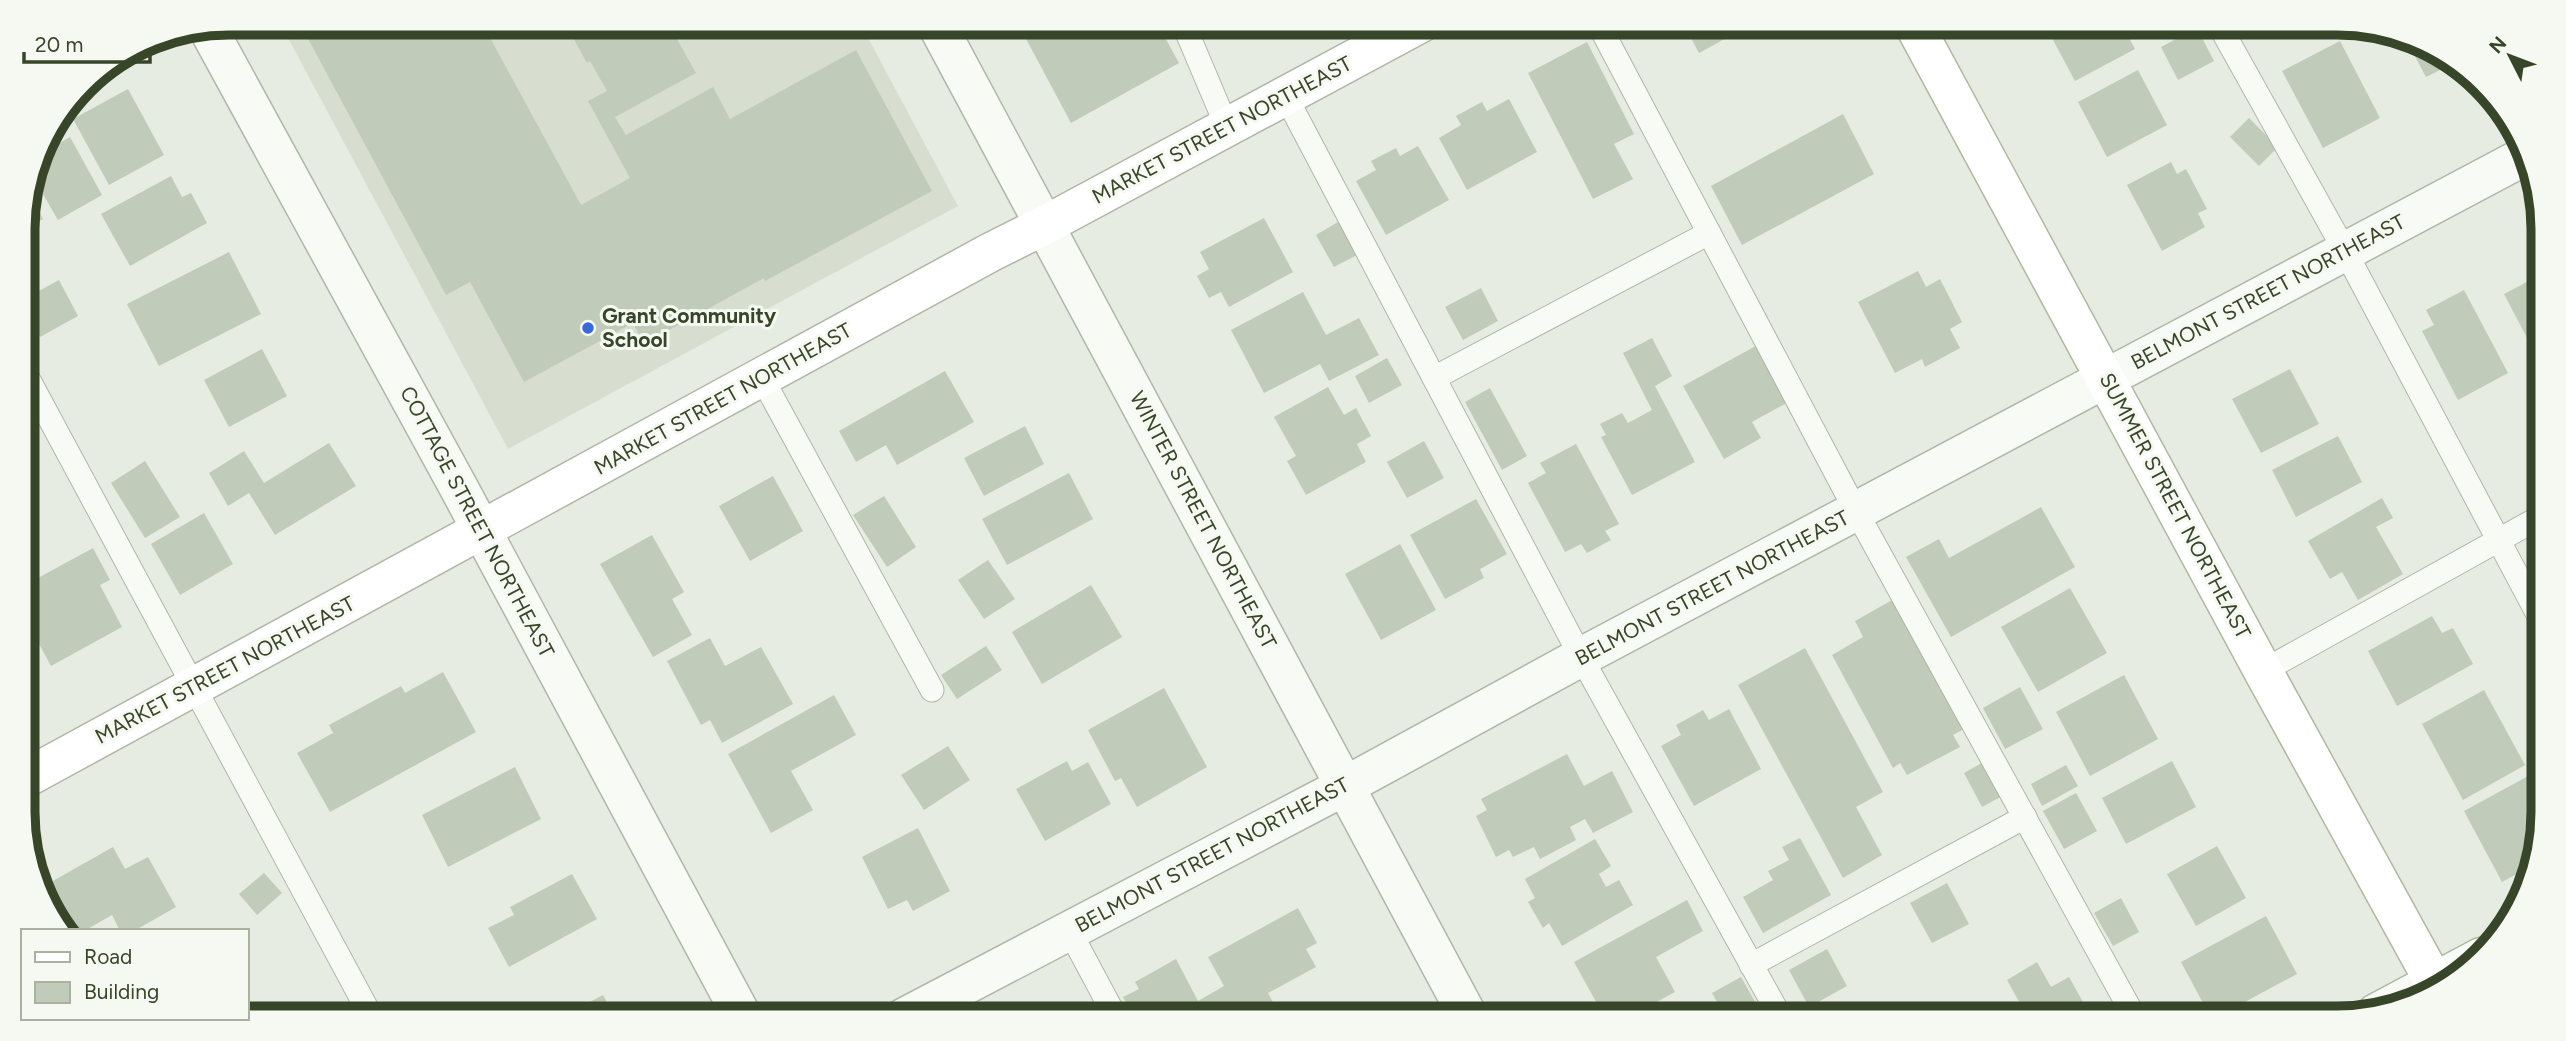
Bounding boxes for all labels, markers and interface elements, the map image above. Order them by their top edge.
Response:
scale bar [24,21,150,65]
north arrow [2475,21,2545,91]
text: 20 m [35,32,83,57]
text: N [2484,32,2511,58]
street label: MARKET STREET NORTHEAST [1088,50,1356,209]
street label: BELMONT STREET NORTHEAST [2127,208,2409,375]
place label: Grant Community School [602,303,777,352]
street label: MARKET STREET NORTHEAST [590,317,856,480]
marker: Grant Community School [580,320,596,336]
street label: SUMMER STREET NORTHEAST [2095,369,2256,643]
street label: COTTAGE STREET NORTHEAST [395,382,560,662]
street label: WINTER STREET NORTHEAST [1125,387,1282,653]
street label: BELMONT STREET NORTHEAST [1571,504,1853,671]
street label: MARKET STREET NORTHEAST [91,590,359,749]
street label: BELMONT STREET NORTHEAST [1071,771,1353,938]
legend [21,929,248,1020]
text: Road [84,944,132,969]
text: Building [84,979,159,1004]

